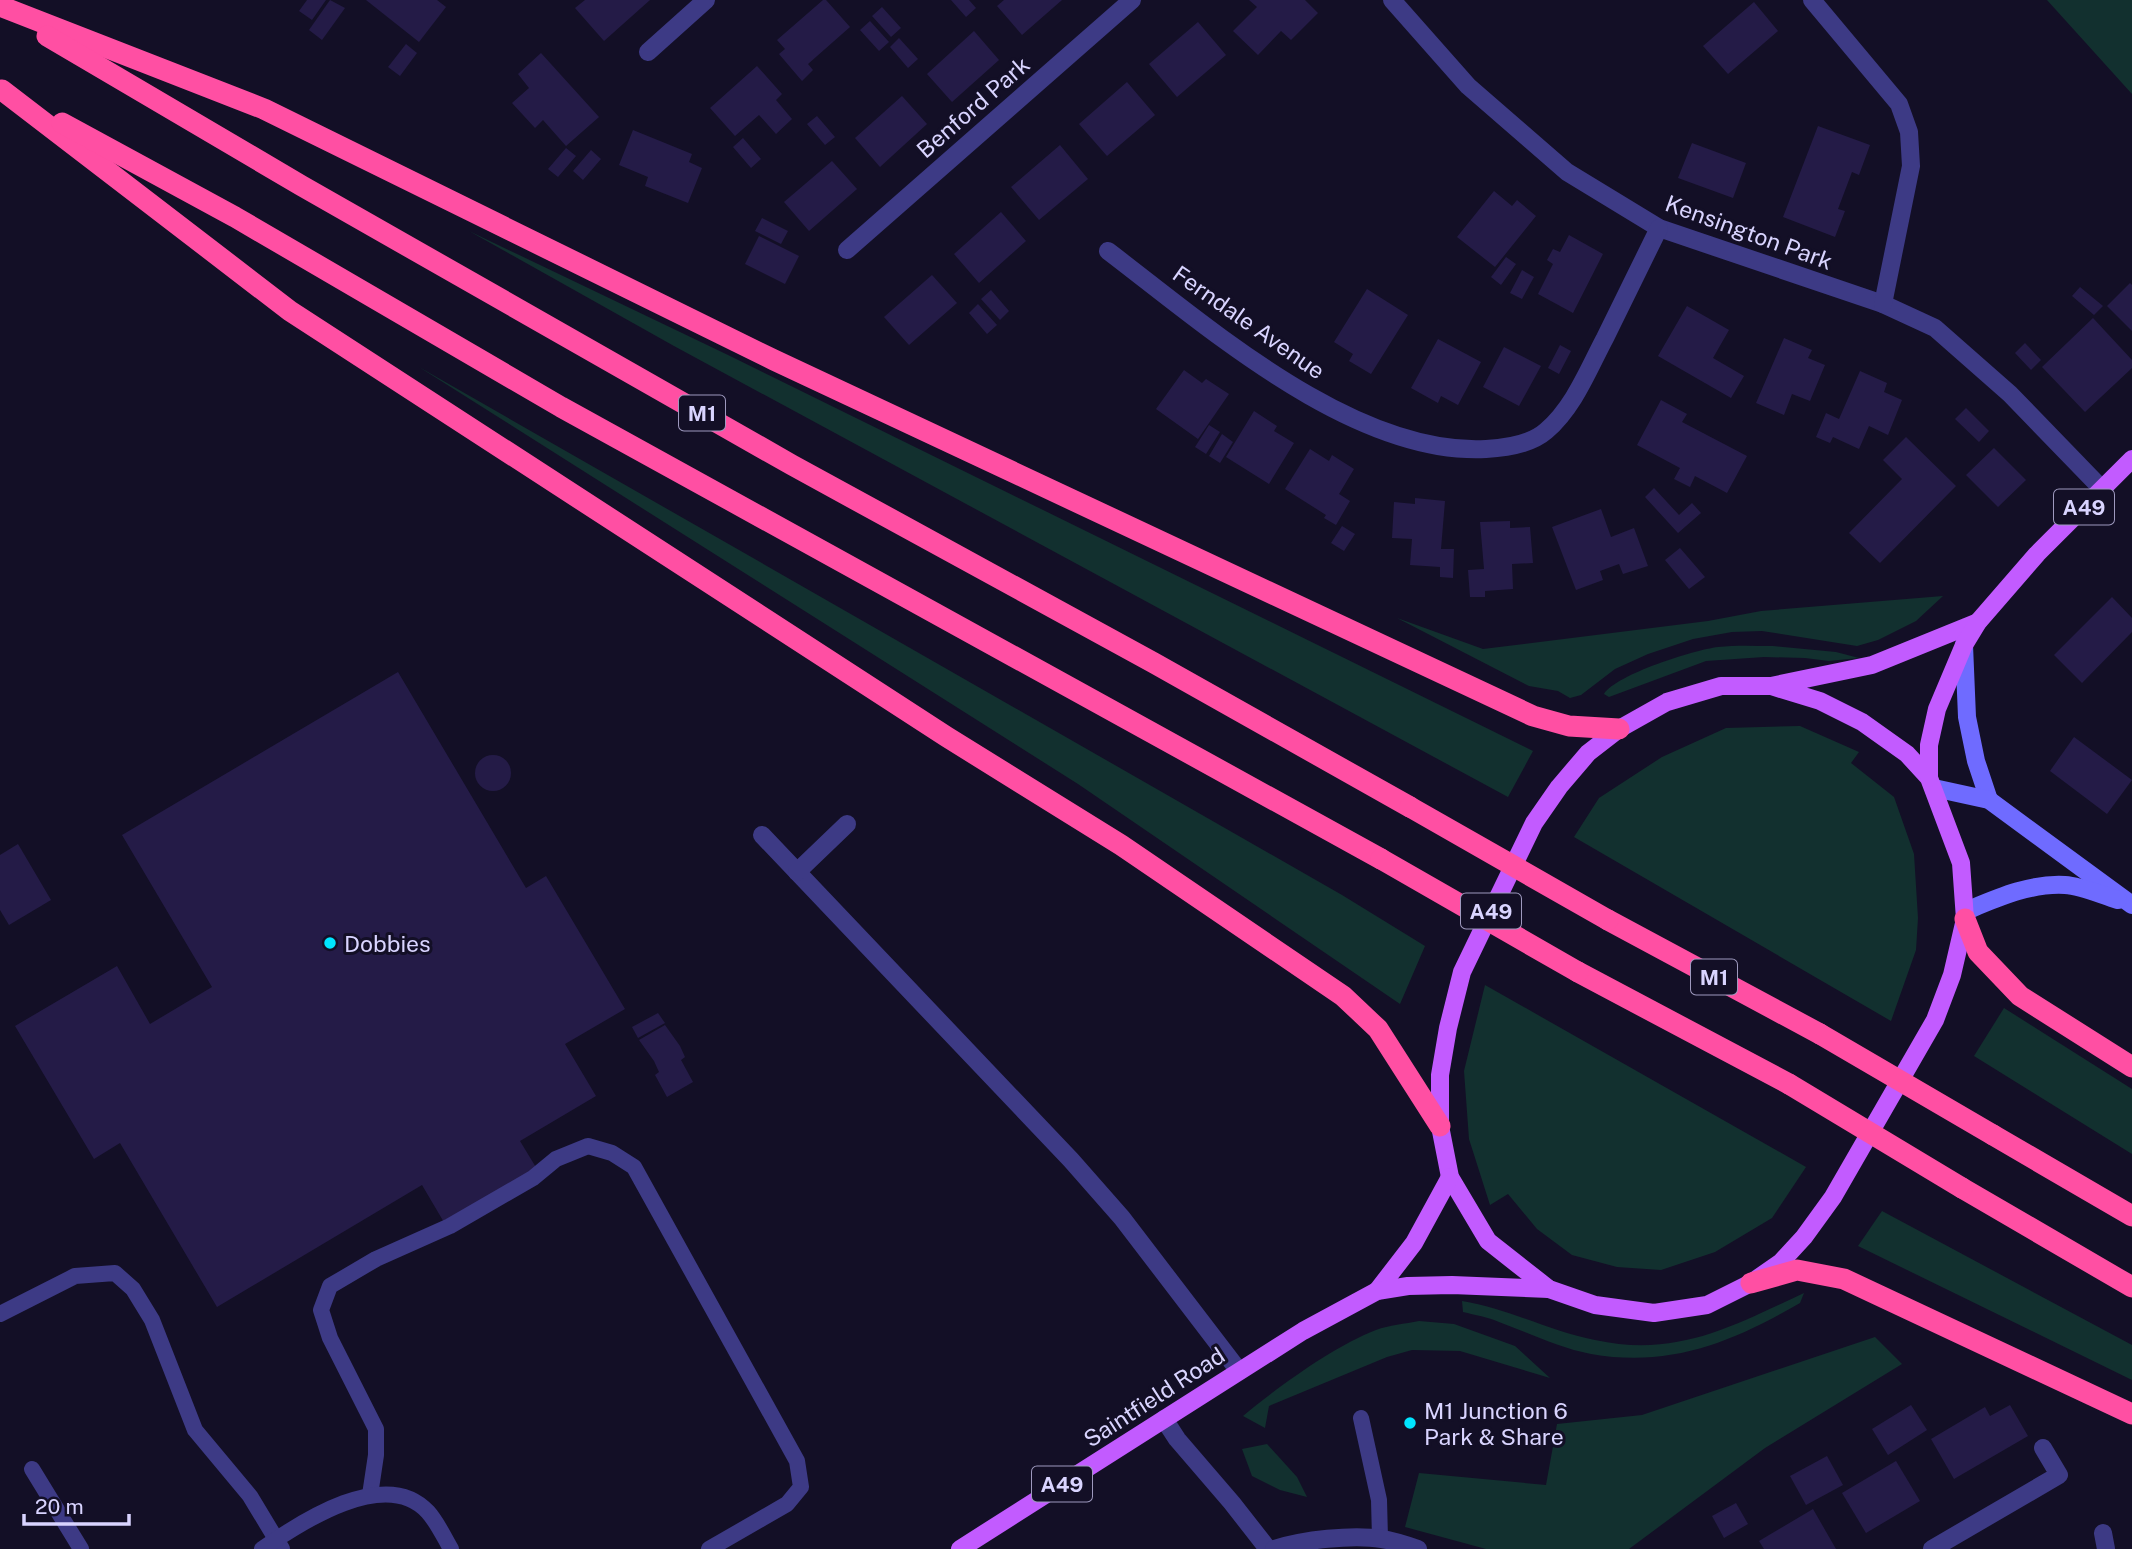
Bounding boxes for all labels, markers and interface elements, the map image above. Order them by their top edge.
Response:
street label: Benford Park [911,51,1035,163]
street label: Kensington Park [1662,189,1836,275]
street label: Ferndale Avenue [1168,260,1330,384]
road number: M1 [679,396,725,430]
road number: A49 [2054,490,2114,524]
road number: A49 [1461,894,1521,928]
place label: Dobbies [344,930,431,957]
marker: Dobbies [322,935,338,951]
road number: M1 [1691,960,1737,995]
street label: Saintfield Road [1079,1341,1229,1453]
place label: M1 Junction 6 Park & Share [1424,1397,1568,1450]
marker: M1 Junction 6 Park & Share [1402,1415,1418,1431]
road number: A49 [1032,1466,1092,1502]
scale bar [24,1482,130,1526]
text: 20 m [35,1494,84,1519]

